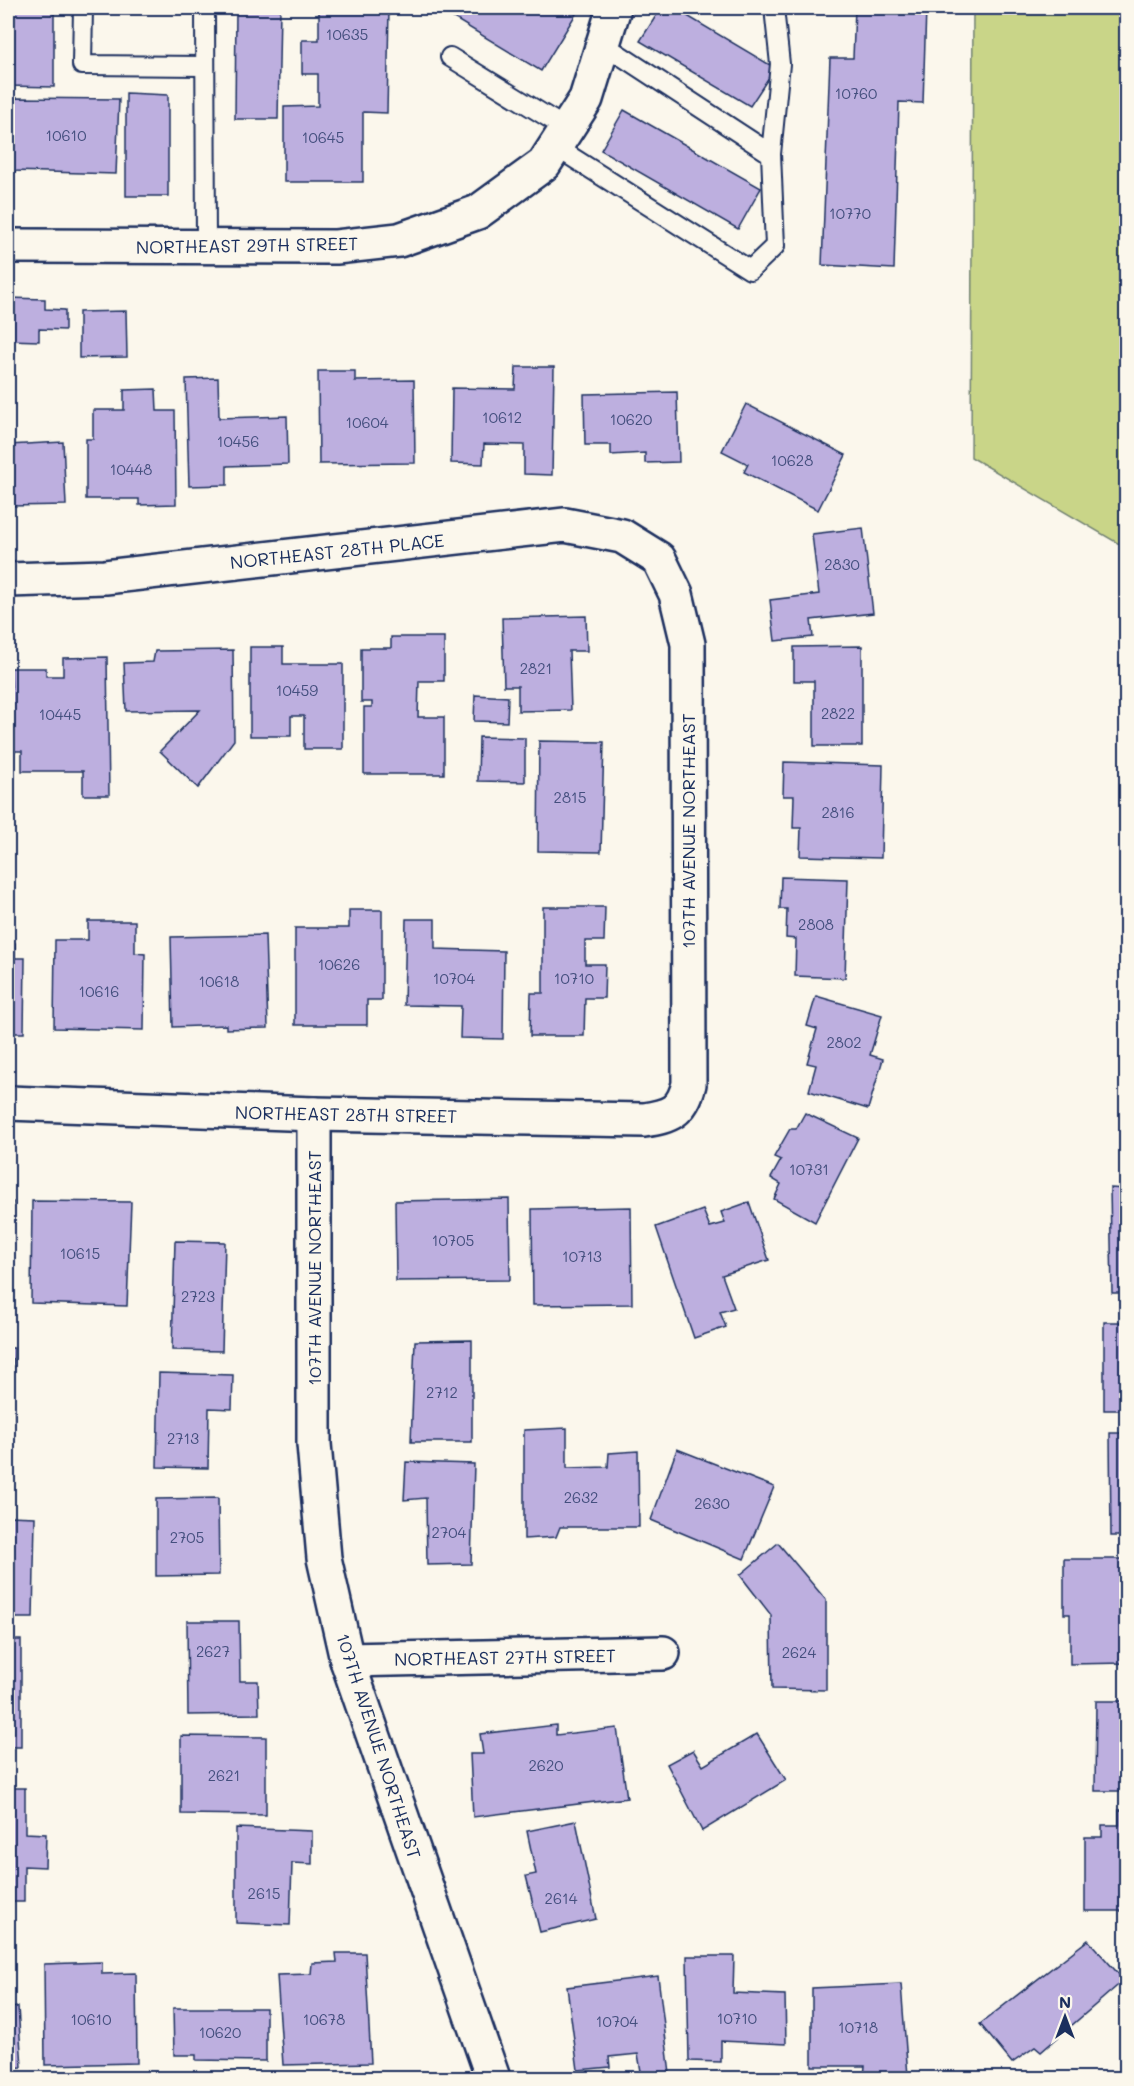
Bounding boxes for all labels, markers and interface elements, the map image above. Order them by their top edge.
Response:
house number: 10635 [326,24,368,44]
house number: 10760 [835,83,877,103]
house number: 10610 [46,125,86,145]
house number: 10645 [302,127,344,147]
house number: 10770 [829,203,871,223]
street label: NORTHEAST 29TH STREET [136,231,358,259]
house number: 10612 [482,407,522,427]
house number: 10620 [610,409,652,429]
house number: 10604 [345,412,389,432]
house number: 10456 [217,431,259,451]
house number: 10628 [771,450,813,470]
house number: 10448 [110,459,152,479]
street label: NORTHEAST 28TH PLACE [229,528,445,574]
house number: 2830 [824,554,860,574]
house number: 2821 [520,658,552,678]
house number: 10459 [276,680,318,700]
house number: 2822 [821,703,855,723]
house number: 10445 [39,704,81,724]
street label: 107TH AVENUE NORTHEAST [676,713,700,949]
house number: 2815 [554,787,586,807]
house number: 2816 [821,802,855,822]
house number: 2808 [798,914,834,934]
house number: 10626 [318,954,360,974]
house number: 10704 [433,968,475,988]
house number: 10710 [554,968,594,988]
house number: 10618 [199,971,239,991]
house number: 10616 [79,981,119,1001]
house number: 2802 [826,1032,862,1052]
street label: NORTHEAST 28TH STREET [235,1100,457,1128]
street label: 107TH AVENUE NORTHEAST [302,1150,326,1386]
house number: 10731 [789,1159,829,1179]
house number: 10705 [432,1230,474,1250]
house number: 10615 [60,1243,100,1263]
house number: 10713 [562,1246,602,1266]
house number: 2723 [181,1286,215,1306]
house number: 2712 [426,1382,458,1402]
house number: 2713 [167,1428,199,1448]
house number: 2632 [564,1487,598,1507]
house number: 2630 [694,1493,730,1513]
house number: 2704 [432,1522,467,1542]
house number: 2705 [170,1527,204,1547]
street label: 107TH AVENUE NORTHEAST [331,1630,427,1862]
house number: 2627 [196,1641,230,1661]
house number: 2624 [782,1642,816,1662]
street label: NORTHEAST 27TH STREET [394,1643,616,1671]
house number: 2620 [528,1755,564,1775]
house number: 2621 [208,1765,240,1785]
house number: 2615 [248,1883,280,1903]
house number: 2614 [545,1888,578,1908]
north arrow [1035,1987,1095,2047]
text: N [1059,1991,1071,2012]
house number: 10710 [717,2008,757,2028]
house number: 10610 [71,2009,111,2029]
house number: 10678 [303,2009,345,2029]
house number: 10704 [596,2011,638,2031]
house number: 10718 [838,2017,878,2037]
house number: 10620 [199,2022,241,2042]

